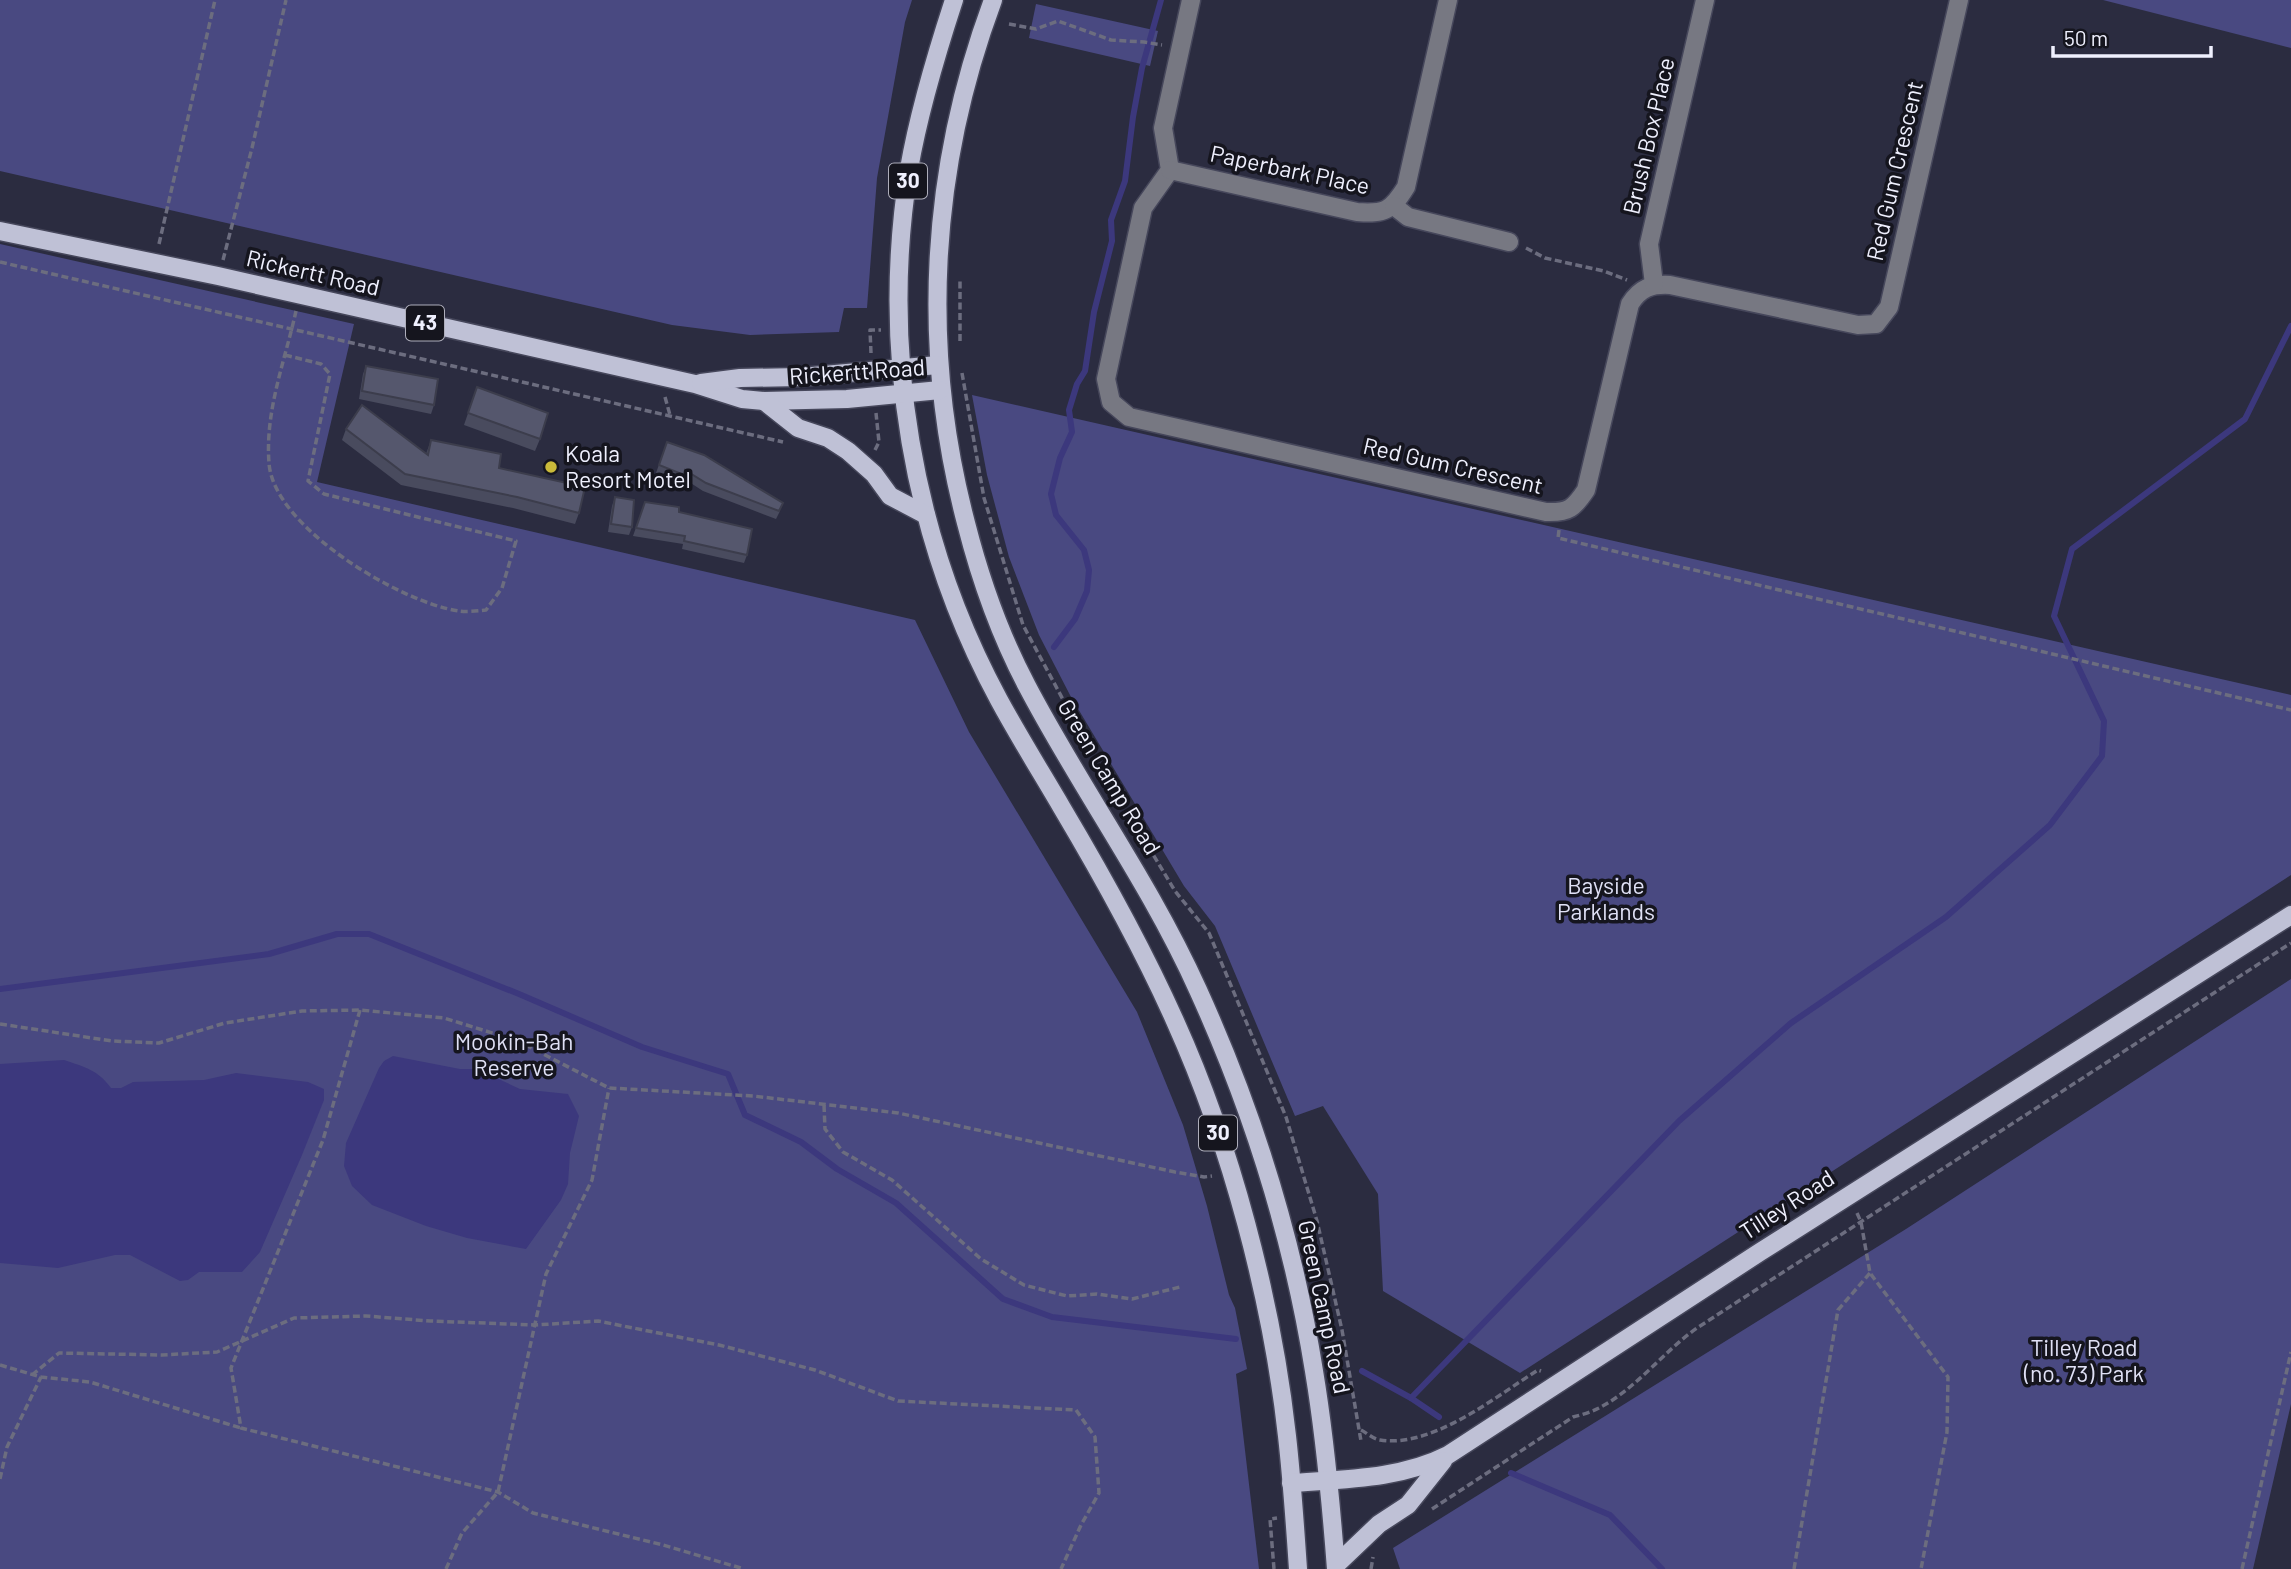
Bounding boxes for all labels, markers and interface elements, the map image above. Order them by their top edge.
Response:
scale bar [2053,14,2210,58]
text: 50 m [2064,25,2108,50]
street label: Brush Box Place [1616,55,1680,217]
street label: Red Gum Crescent [1860,78,1928,263]
street label: Paperbark Place [1208,138,1372,200]
road number: 30 [889,164,927,198]
street label: Rickertt Road [244,243,383,301]
road number: 43 [406,306,444,340]
street label: Rickertt Road [788,352,926,390]
street label: Red Gum Crescent [1361,431,1546,499]
place label: Koala Resort Motel [565,439,691,493]
marker: Koala Resort Motel [543,459,559,475]
street label: Green Camp Road [1052,694,1167,859]
park label: Bayside Parklands [1557,871,1655,925]
park label: Mookin-Bah Reserve [455,1027,573,1081]
road number: 30 [1199,1116,1237,1150]
street label: Tilley Road [1734,1163,1839,1245]
street label: Green Camp Road [1293,1218,1357,1396]
park label: Tilley Road (no. 73) Park [2023,1333,2144,1387]

